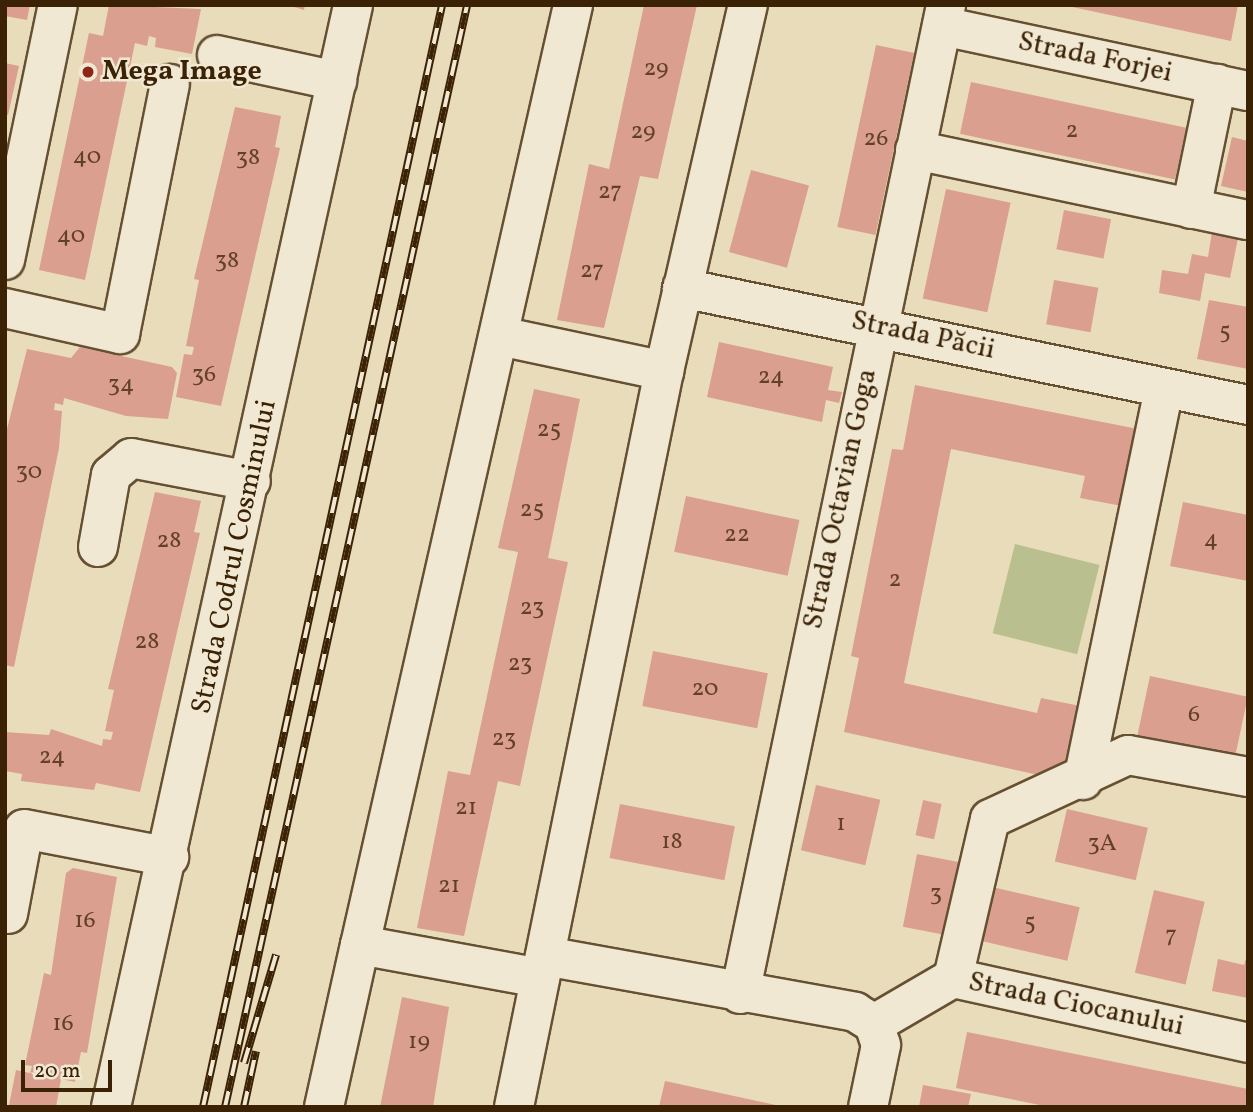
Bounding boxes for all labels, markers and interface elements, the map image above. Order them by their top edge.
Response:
street label: Strada Forjei [1015,25,1175,91]
place label: Mega Image [102,55,262,89]
house number: 29 [643,56,669,84]
marker: Mega Image [80,64,96,80]
house number: 2 [1066,118,1078,146]
house number: 29 [630,119,656,147]
house number: 26 [863,126,889,154]
house number: 40 [73,144,101,172]
house number: 38 [236,145,260,173]
house number: 27 [598,179,622,207]
house number: 40 [57,223,85,251]
house number: 38 [215,248,239,276]
house number: 27 [580,258,604,286]
street label: Strada Păcii [848,304,998,368]
house number: 5 [1219,319,1231,347]
house number: 36 [192,362,216,390]
house number: 24 [758,364,784,392]
street label: Strada Octavian Goga [797,366,885,632]
house number: 34 [108,372,134,400]
street label: Strada Codrul Cosminului [185,397,285,717]
house number: 25 [537,417,561,445]
house number: 30 [16,459,42,487]
house number: 25 [520,497,544,525]
house number: 22 [724,522,750,550]
house number: 4 [1204,527,1218,555]
house number: 28 [156,528,182,556]
house number: 2 [889,567,901,595]
house number: 23 [520,595,544,623]
house number: 28 [134,629,160,657]
house number: 23 [508,651,532,679]
house number: 20 [691,676,719,704]
house number: 6 [1188,702,1200,730]
house number: 23 [492,726,516,754]
house number: 24 [39,744,65,772]
house number: 21 [455,795,477,823]
house number: 1 [836,811,846,839]
house number: 18 [661,829,683,857]
house number: 3A [1087,831,1117,859]
house number: 21 [438,873,460,901]
house number: 3 [930,881,942,909]
house number: 16 [74,908,96,936]
house number: 5 [1024,910,1036,938]
house number: 7 [1165,923,1177,951]
street label: Strada Ciocanului [965,966,1187,1044]
house number: 16 [52,1011,74,1039]
house number: 19 [408,1029,430,1057]
scale bar [24,1046,116,1090]
text: 20 m [34,1057,80,1086]

